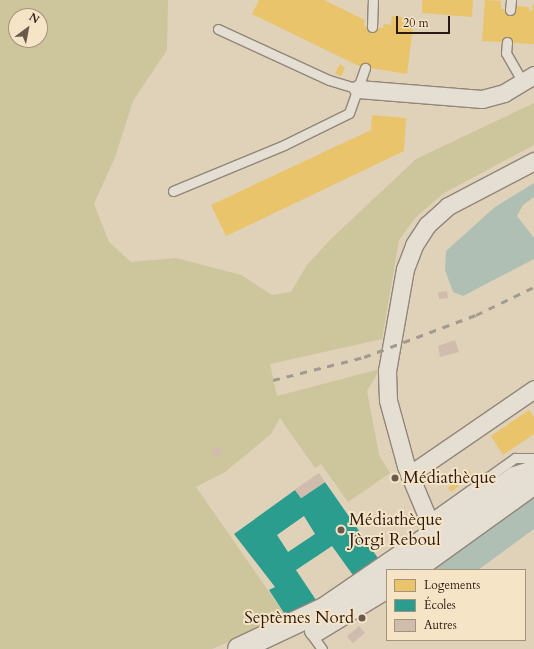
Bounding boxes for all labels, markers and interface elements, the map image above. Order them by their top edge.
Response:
north arrow [8,8,48,48]
scale bar [398,8,452,34]
text: N [26,9,42,27]
text: 20 m [403,15,429,31]
place label: Médiathèque [403,468,496,488]
marker: Médiathèque [390,473,400,483]
place label: Médiathèque Jòrgi Reboul [349,510,442,550]
marker: Médiathèque Jòrgi Reboul [336,525,346,535]
legend [386,569,526,641]
text: Logements [424,577,480,593]
text: Écoles [424,597,456,613]
place label: Septèmes Nord [244,608,354,628]
marker: Septèmes Nord [357,613,367,623]
text: Autres [424,617,457,633]

